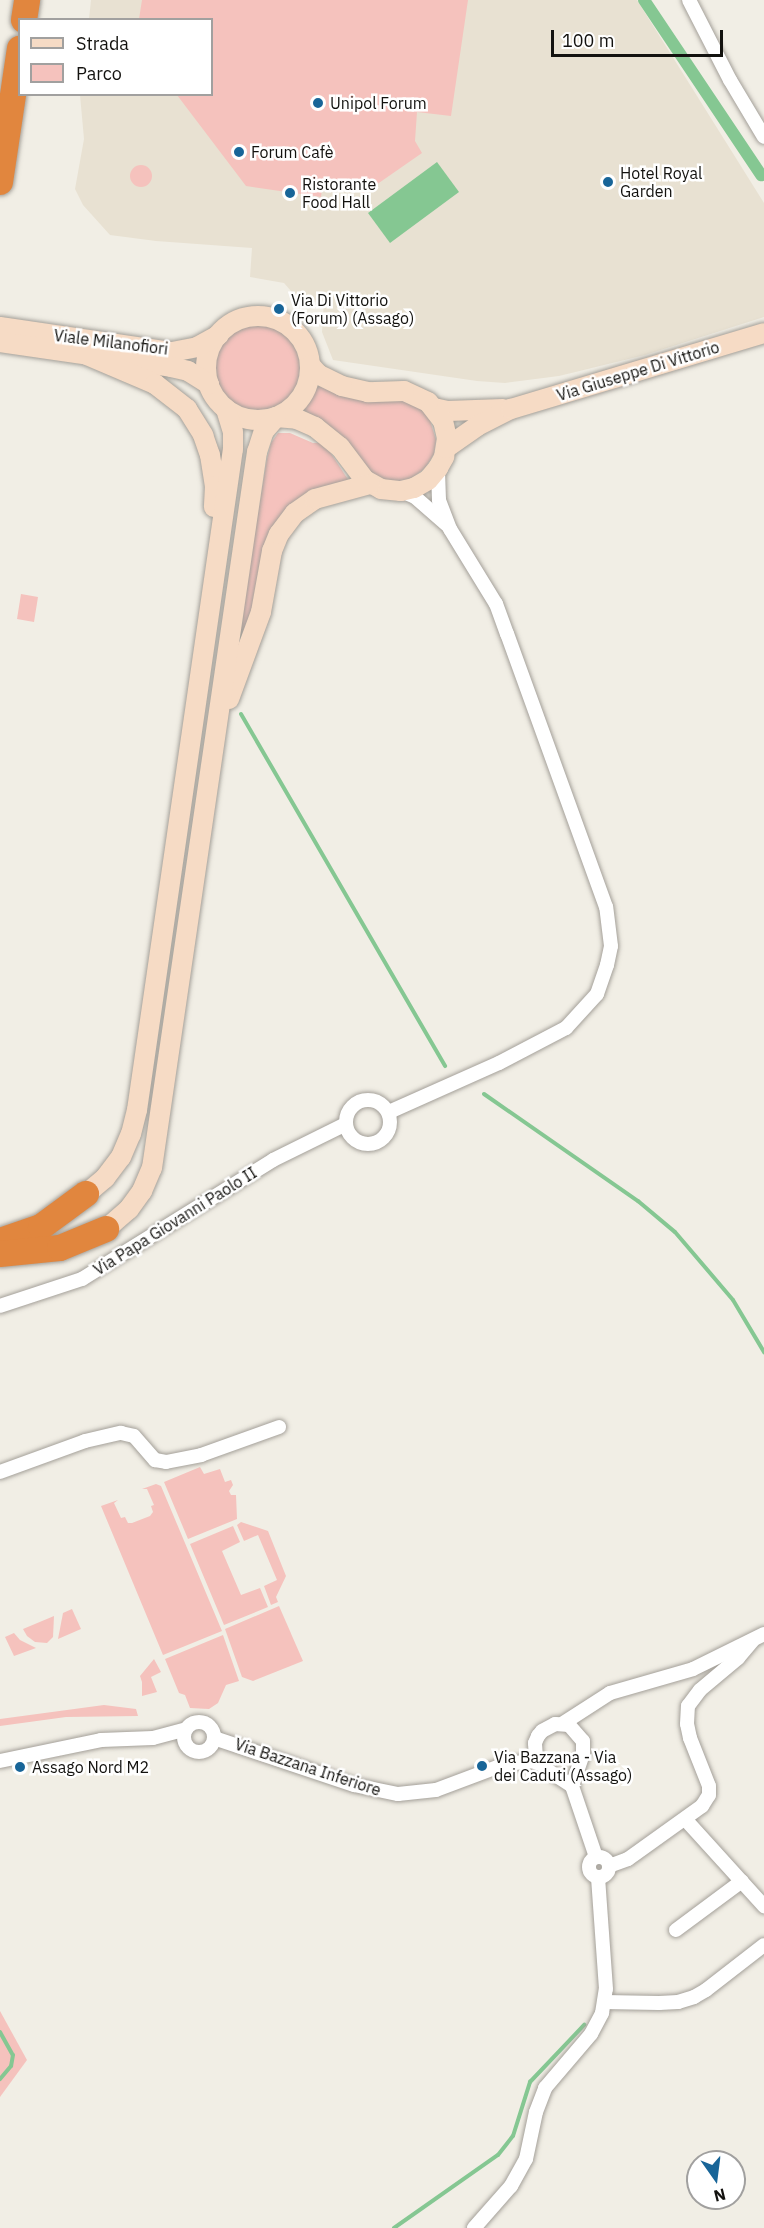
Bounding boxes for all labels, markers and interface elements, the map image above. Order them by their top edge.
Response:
legend [18,18,213,96]
scale bar [554,18,726,56]
text: 100 m [562,29,614,52]
text: Strada [76,32,129,55]
text: Parco [76,62,122,85]
place label: Unipol Forum [330,93,427,113]
marker: Unipol Forum [311,96,325,110]
place label: Forum Cafè [251,142,334,162]
marker: Forum Cafè [232,145,246,159]
place label: Hotel Royal Garden [620,163,702,201]
place label: Ristorante Food Hall [302,174,376,212]
marker: Hotel Royal Garden [601,175,615,189]
marker: Ristorante Food Hall [283,186,297,200]
place label: Via Di Vittorio (Forum) (Assago) [291,290,414,328]
marker: Via Di Vittorio (Forum) (Assago) [272,302,286,316]
street label: Viale Milanofiori [53,325,169,359]
street label: Via Giuseppe Di Vittorio [554,337,722,405]
street label: Via Papa Giovanni Paolo II [90,1163,260,1279]
street label: Via Bazzana Inferiore [232,1734,384,1800]
place label: Via Bazzana - Via dei Caduti (Assago) [494,1747,632,1785]
place label: Assago Nord M2 [32,1757,149,1777]
marker: Via Bazzana - Via dei Caduti (Assago) [475,1759,489,1773]
marker: Assago Nord M2 [13,1760,27,1774]
north arrow [686,2150,746,2210]
text: N [712,2184,728,2207]

